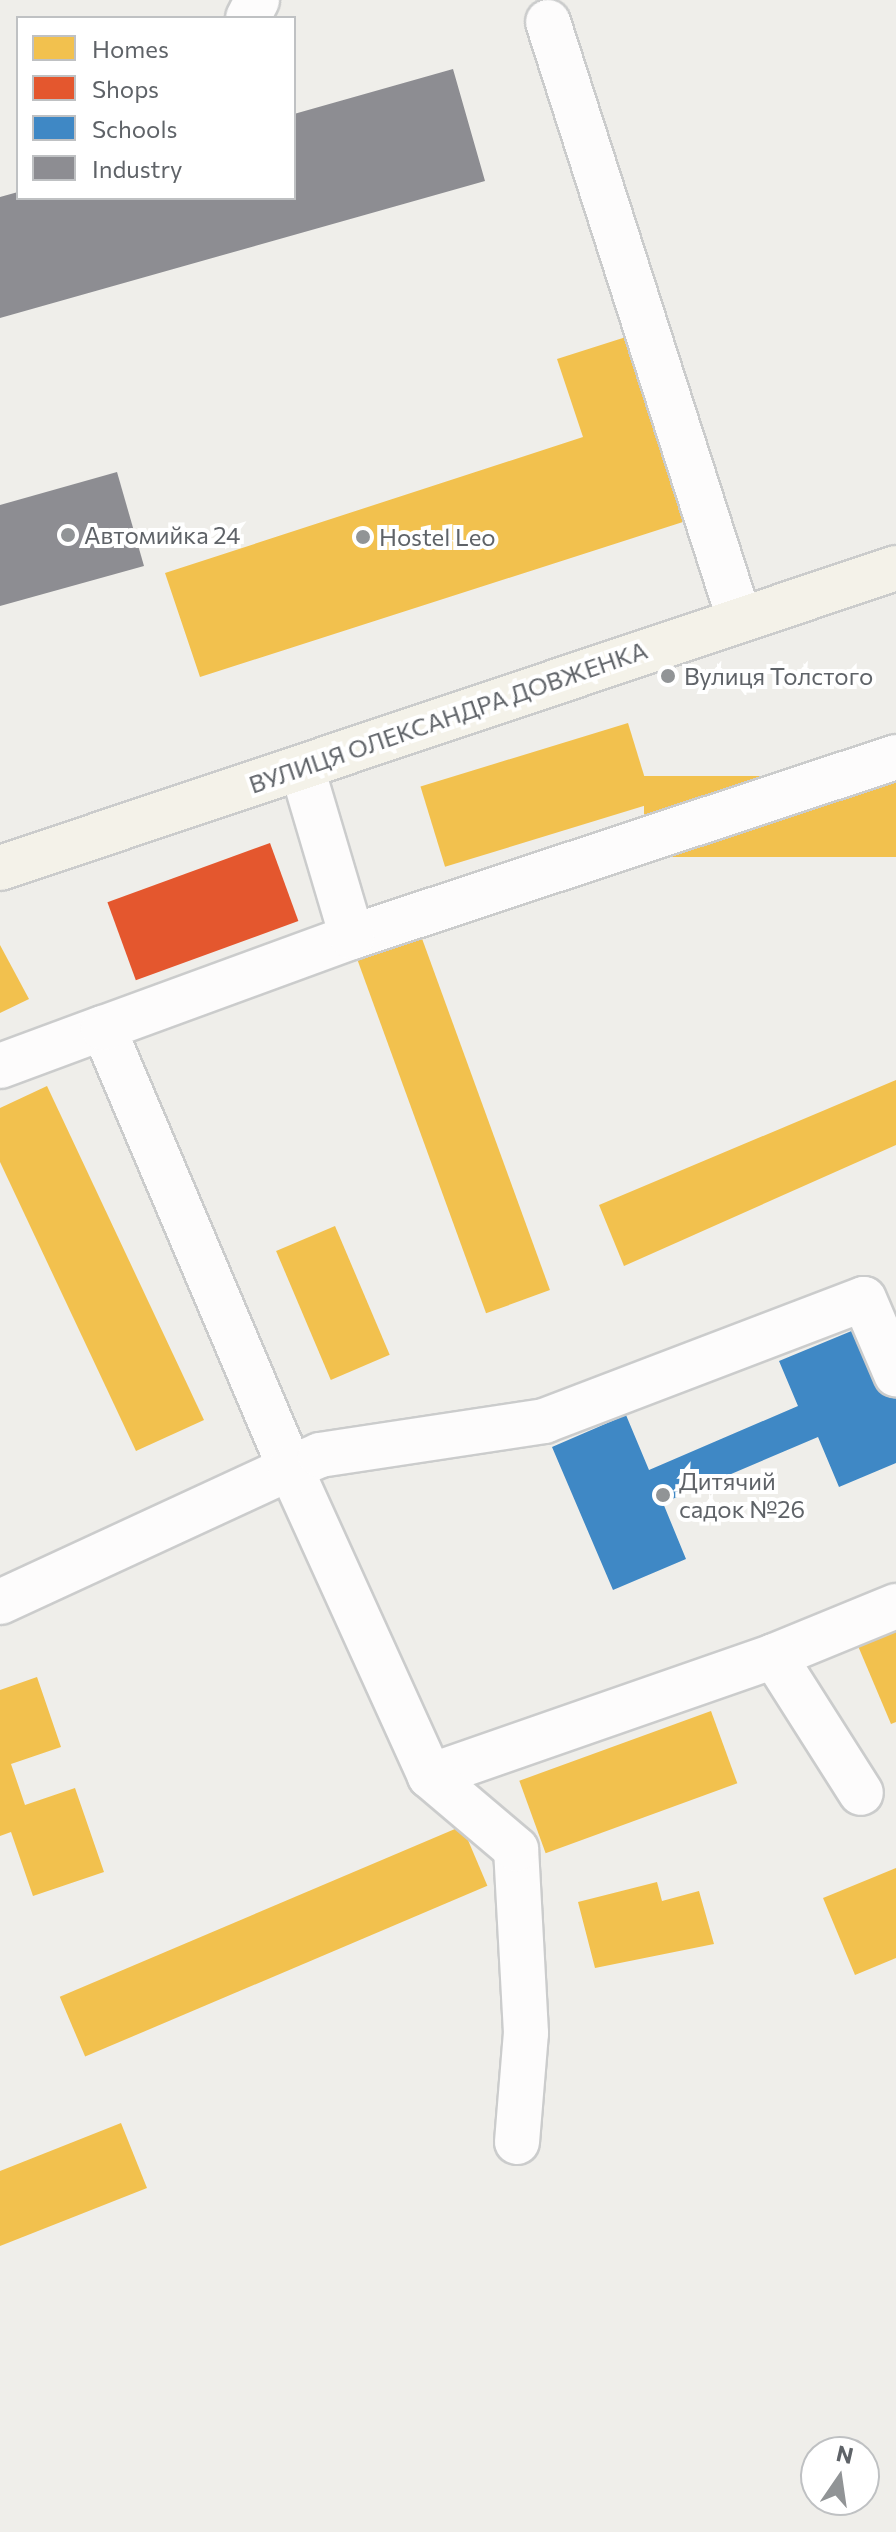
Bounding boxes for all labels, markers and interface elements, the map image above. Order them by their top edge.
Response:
legend [16,16,296,200]
text: Homes [92,34,169,63]
text: Shops [92,74,159,103]
text: Schools [92,114,177,143]
text: Industry [92,154,182,183]
place label: Автомийка 24 [84,521,240,549]
place label: Hostel Leo [379,523,496,551]
marker: Автомийка 24 [59,526,77,544]
marker: Hostel Leo [354,528,372,546]
street label: ВУЛИЦЯ ОЛЕКСАНДРА ДОВЖЕНКА [245,635,651,799]
place label: Вулиця Толстого [684,662,873,690]
marker: Вулиця Толстого [659,667,677,685]
place label: Дитячий садок №26 [679,1467,805,1523]
marker: Дитячий садок №26 [654,1486,672,1504]
north arrow [800,2436,880,2516]
text: N [834,2439,856,2469]

